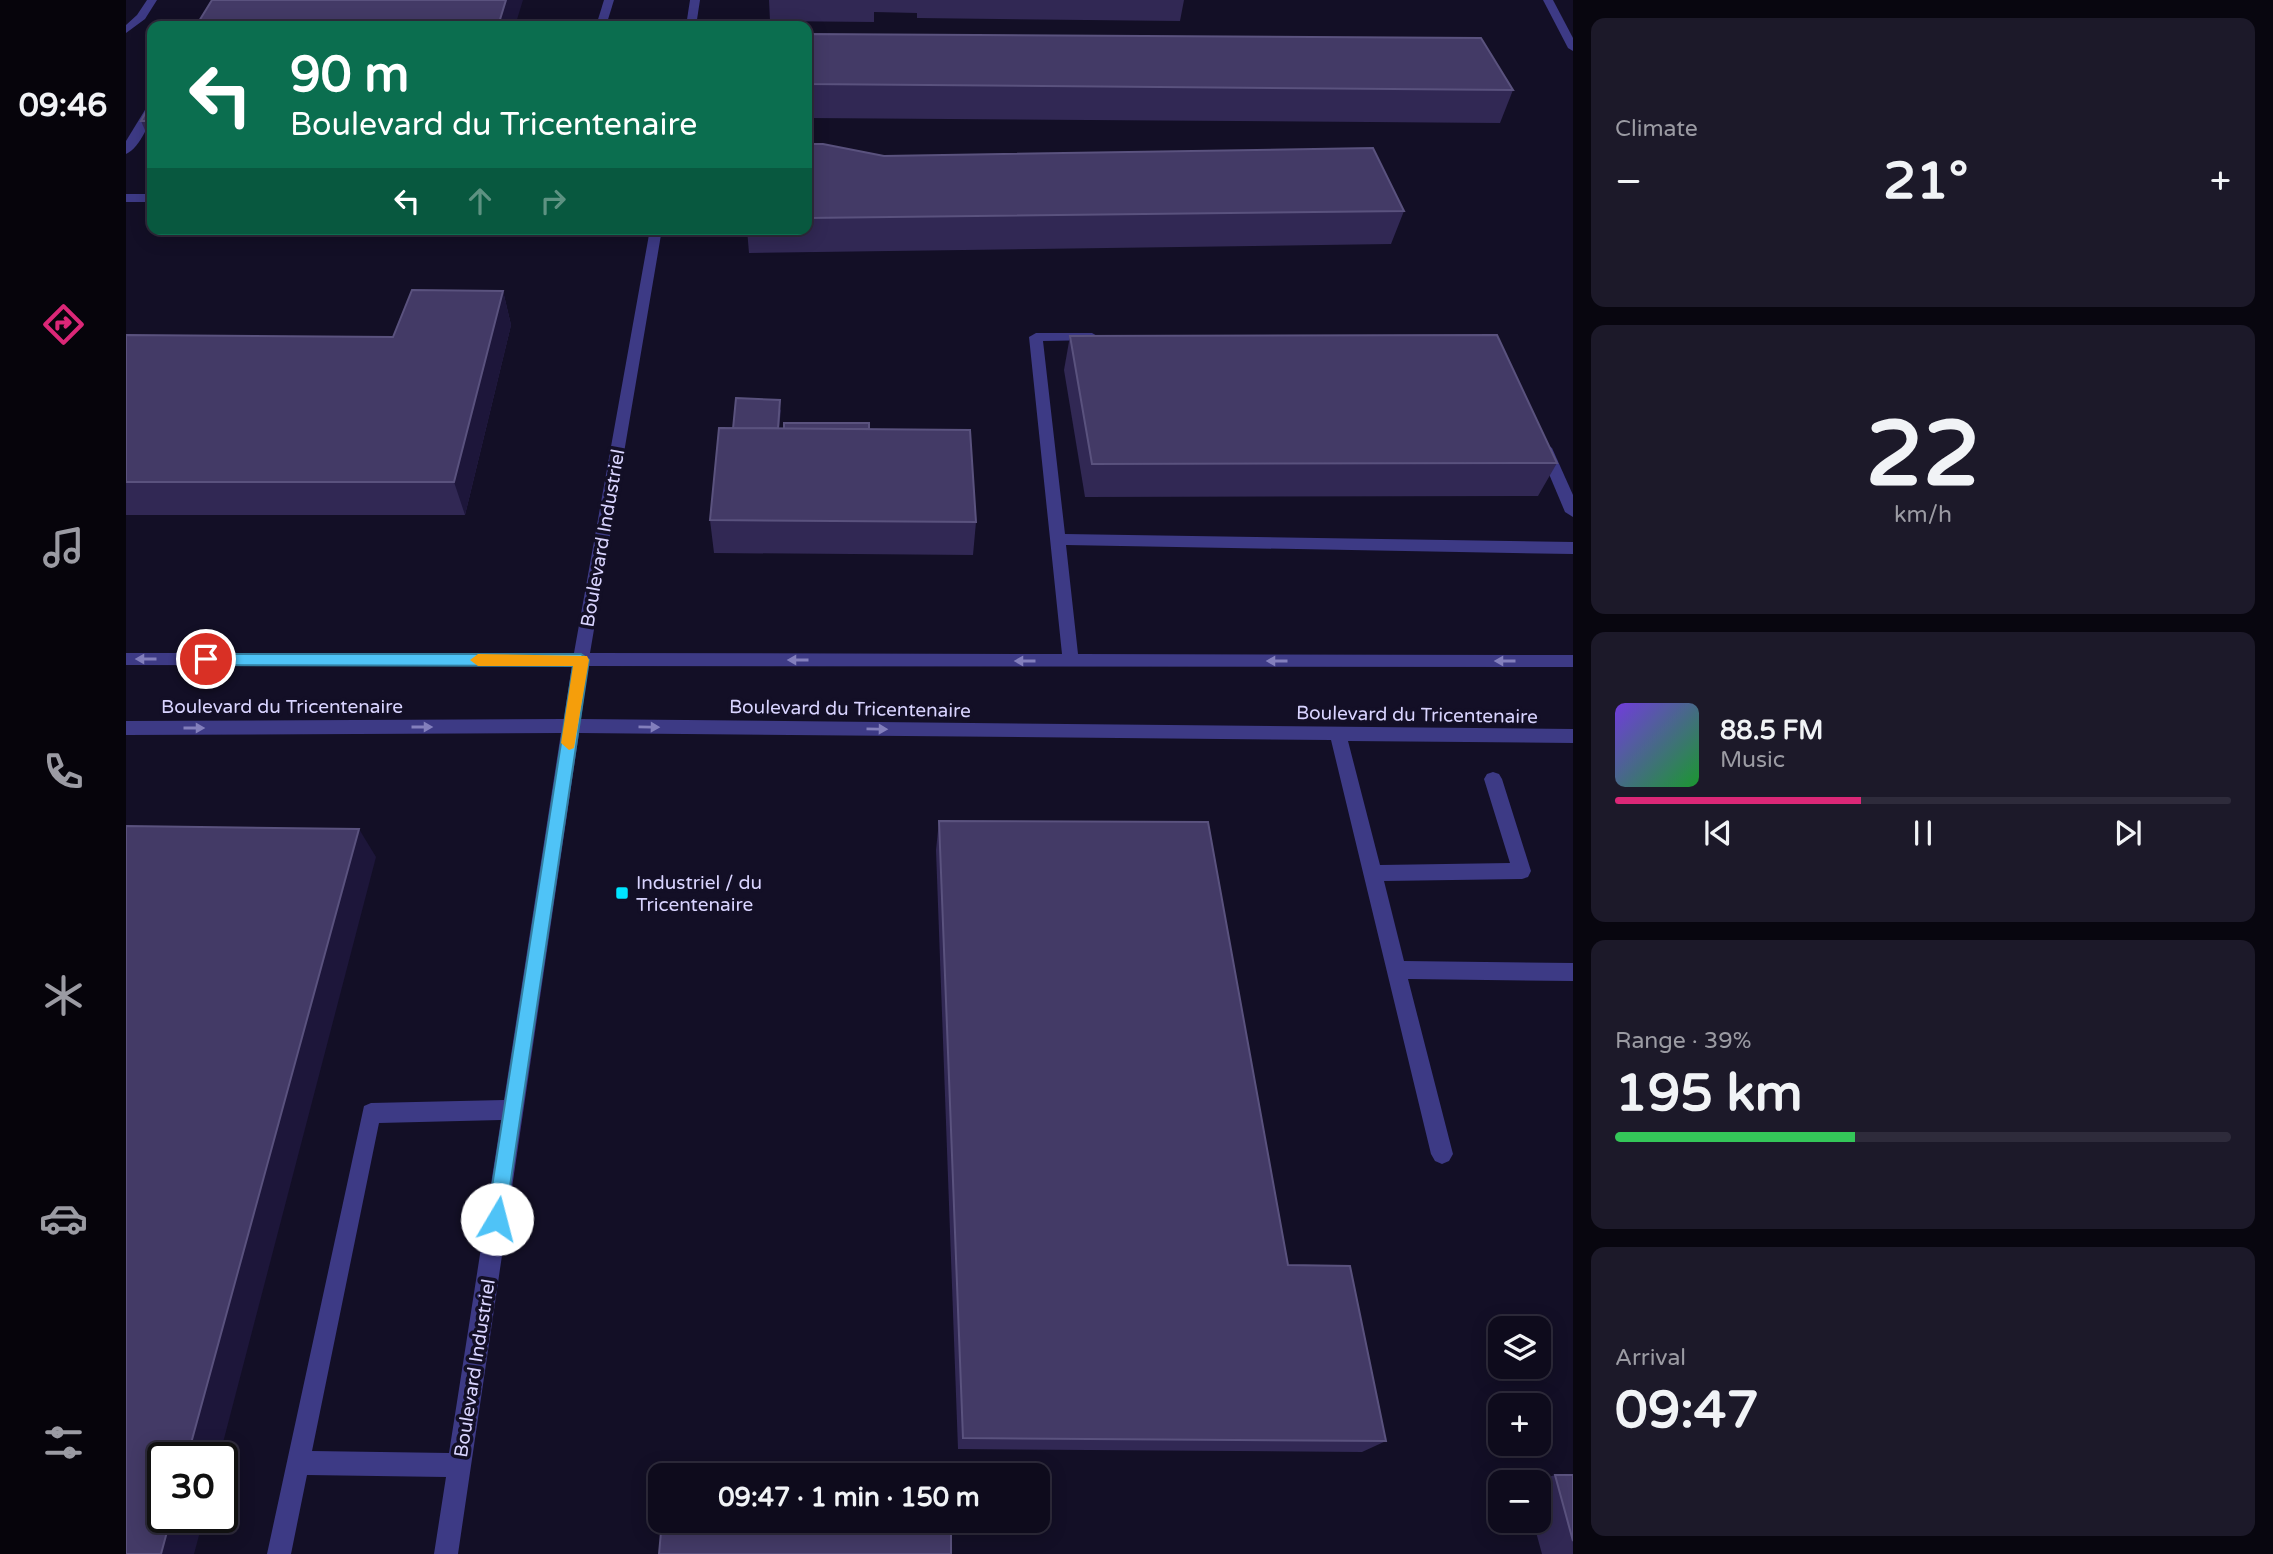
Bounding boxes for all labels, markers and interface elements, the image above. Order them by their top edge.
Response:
text: 90 m [290,46,409,105]
icon: left [175,49,266,140]
text: 09:46 [19,87,107,125]
text: Boulevard du Tricentenaire [290,106,697,144]
text: Climate [1615,115,1698,143]
text: 21° [1883,150,1968,213]
text: − [1615,159,1642,205]
text: + [2210,159,2231,205]
icon: left [388,182,426,220]
icon: ahead [461,182,499,220]
icon: right [534,182,572,220]
icon: directions [39,300,88,349]
text: 22 [1866,400,1980,510]
street label: Boulevard Industriel [576,447,629,629]
text: km/h [1894,501,1952,529]
icon: music [39,523,88,572]
pin [176,629,236,689]
icon: arrive [187,640,225,678]
one-way arrow [134,653,156,665]
one-way arrow [787,654,809,666]
one-way arrow [1014,655,1036,667]
one-way arrow [1266,655,1288,667]
one-way arrow [1494,655,1516,667]
street label: Boulevard du Tricentenaire [161,696,403,718]
street label: Boulevard du Tricentenaire [729,696,971,722]
street label: Boulevard du Tricentenaire [1296,702,1538,728]
text: 88.5 FM [1720,715,1823,746]
one-way arrow [411,721,433,733]
one-way arrow [638,721,660,732]
one-way arrow [183,722,205,734]
one-way arrow [866,723,888,735]
text: Music [1720,746,1785,774]
icon: phone [39,747,88,796]
icon: previous [1699,814,1737,852]
icon: pause [1904,814,1942,852]
icon: next [2109,814,2147,852]
place label: Industriel / du Tricentenaire [636,872,762,916]
marker: Industriel / du Tricentenaire [614,885,630,901]
icon: climate [39,971,88,1020]
text: Range · 39% [1615,1027,1751,1055]
text: 195 km [1615,1062,1803,1125]
position arrow [460,1182,534,1256]
icon: car [39,1194,88,1243]
street label: Boulevard Industriel [450,1277,500,1459]
map controls [1488,1316,1551,1533]
button: layers [1488,1316,1551,1379]
text: Arrival [1615,1344,1686,1372]
text: 09:47 [1615,1379,1759,1442]
button: + [1488,1393,1551,1456]
icon: filters [39,1418,88,1467]
speed limit sign: 30 [147,1442,238,1533]
button: − [1488,1470,1551,1533]
text: 09:47 · 1 min · 150 m [718,1482,980,1513]

